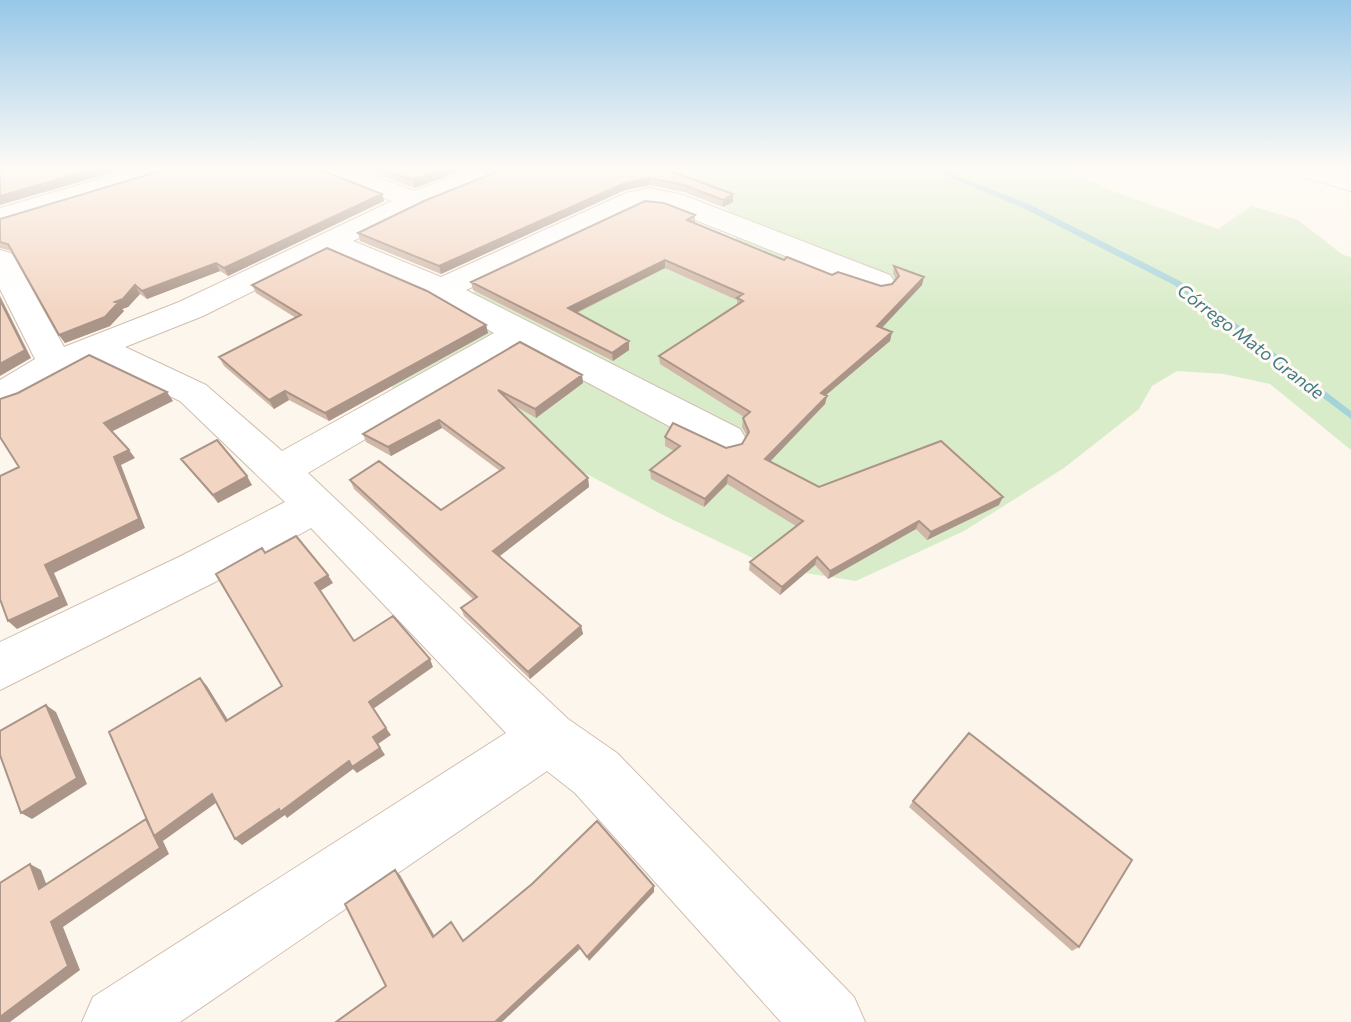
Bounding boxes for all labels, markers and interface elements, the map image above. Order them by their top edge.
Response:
water label: Córrego Mato Grande [1173,279,1329,404]

